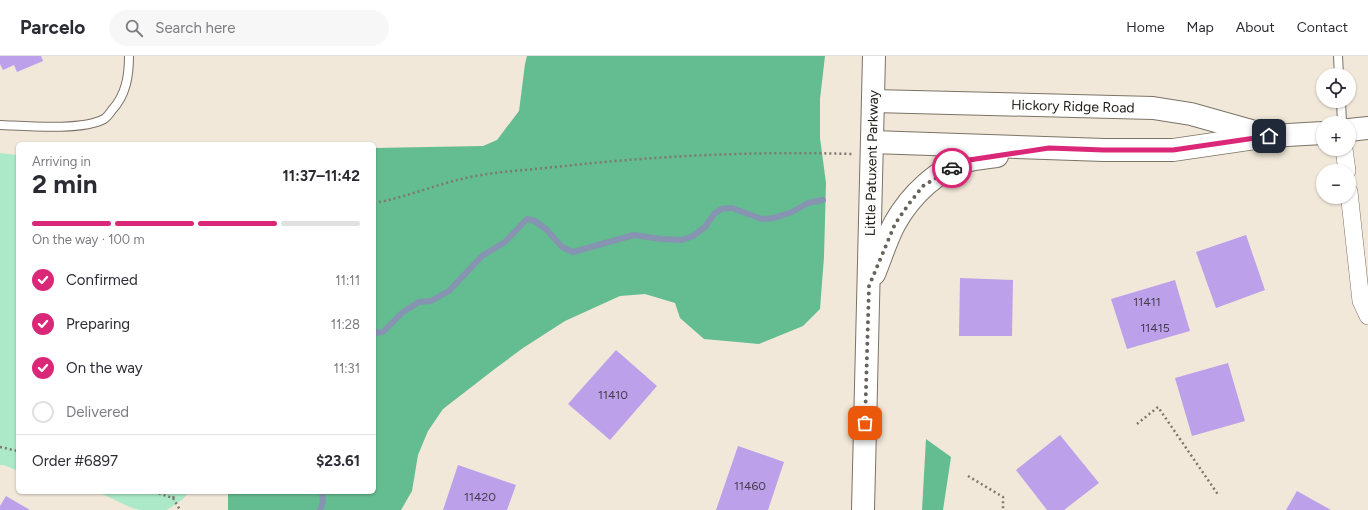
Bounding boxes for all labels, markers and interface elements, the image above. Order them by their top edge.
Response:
search box [109,10,389,46]
text: Parcelo [20,16,85,39]
icon: search [123,17,145,39]
text: Search here [155,19,235,37]
text: Home [1126,19,1165,36]
text: Map [1187,19,1214,36]
text: About [1236,19,1275,36]
text: Contact [1297,19,1348,36]
map controls [1316,68,1356,204]
button: locate [1316,68,1356,108]
street label: Little Patuxent Parkway [861,89,882,236]
street label: Hickory Ridge Road [1011,96,1135,116]
button: + [1316,116,1356,156]
pin [1252,119,1286,153]
icon: home [1258,125,1280,147]
courier [932,148,972,188]
text: Arriving in [32,154,91,169]
icon: car [941,157,963,179]
button: − [1316,164,1356,204]
text: 11:37–11:42 [283,167,360,185]
text: 2 min [32,168,98,200]
text: On the way · 100 m [32,232,144,247]
icon: check [32,269,54,291]
text: Confirmed [66,271,138,289]
text: 11:11 [335,273,360,288]
house number: 11411 [1133,295,1161,309]
icon: check [32,313,54,335]
text: Preparing [66,315,130,333]
text: 11:28 [331,317,360,332]
house number: 11415 [1140,321,1170,335]
icon: check [32,357,54,379]
text: On the way [66,359,143,377]
text: 11:31 [334,361,360,376]
house number: 11410 [598,388,628,402]
text: Delivered [66,403,129,421]
pin [848,406,882,440]
icon: bag [854,412,876,434]
text: Order #6897 [32,452,118,470]
text: $23.61 [316,452,360,470]
house number: 11460 [734,479,766,493]
house number: 11420 [464,490,496,504]

